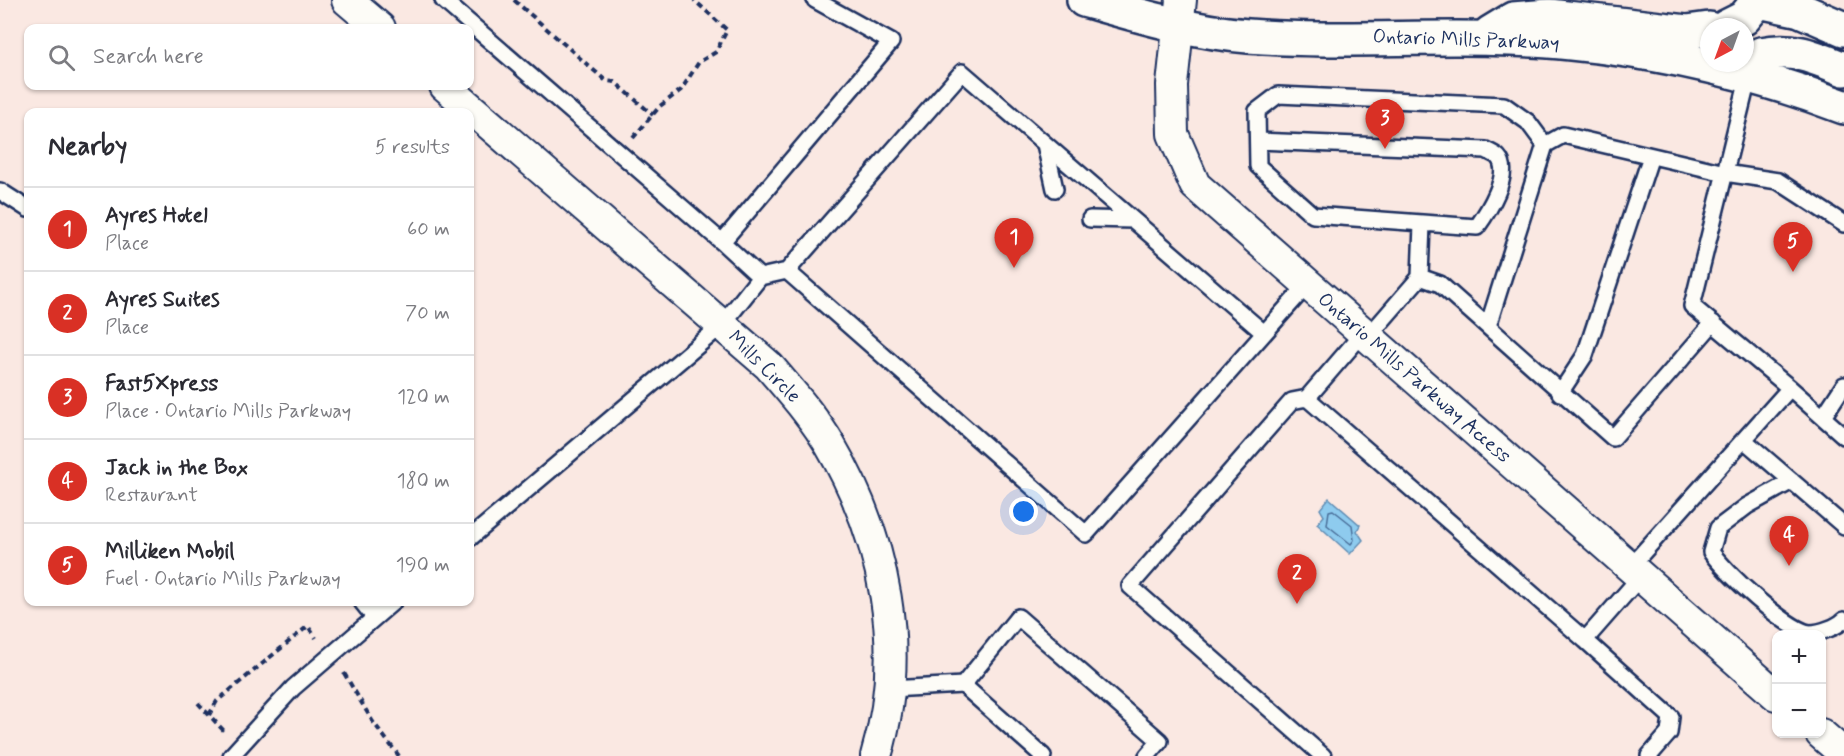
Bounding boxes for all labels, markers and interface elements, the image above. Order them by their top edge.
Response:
north arrow [1700,18,1754,72]
street label: Ontario Mills Parkway [1372,23,1560,57]
search box [24,24,474,90]
icon: search [45,41,78,74]
text: Search here [93,43,204,71]
pin: 3 [1366,100,1404,149]
text: Nearby [48,130,127,164]
text: 5 results [375,134,450,161]
text: Ayres Hotel [105,202,208,230]
text: 1 [63,216,72,243]
text: 60 m [407,216,450,243]
pin: 1 [994,218,1034,268]
pin: 5 [1774,222,1812,272]
text: Place [105,230,149,257]
text: Ayres Suites [105,286,220,314]
street label: Ontario Mills Parkway Access [1312,286,1517,470]
text: 2 [63,300,72,327]
text: 70 m [405,300,450,327]
text: Place [105,314,149,341]
street label: Mills Circle [722,325,806,409]
text: Fast5Xpress [105,370,218,398]
text: 3 [63,384,72,411]
text: 120 m [397,384,450,411]
text: Place · Ontario Mills Parkway [105,398,351,425]
text: Jack in the Box [105,454,248,482]
text: 4 [62,468,73,495]
text: 180 m [397,468,450,495]
text: Restaurant [105,482,198,509]
your location [1009,497,1038,526]
pin: 4 [1770,516,1808,566]
text: Milliken Mobil [105,538,235,566]
text: 5 [62,552,74,579]
text: 190 m [396,552,450,579]
pin: 2 [1278,554,1316,604]
text: Fuel · Ontario Mills Parkway [105,566,341,593]
map controls [1772,630,1826,738]
button: + [1772,630,1826,684]
button: − [1772,684,1826,738]

